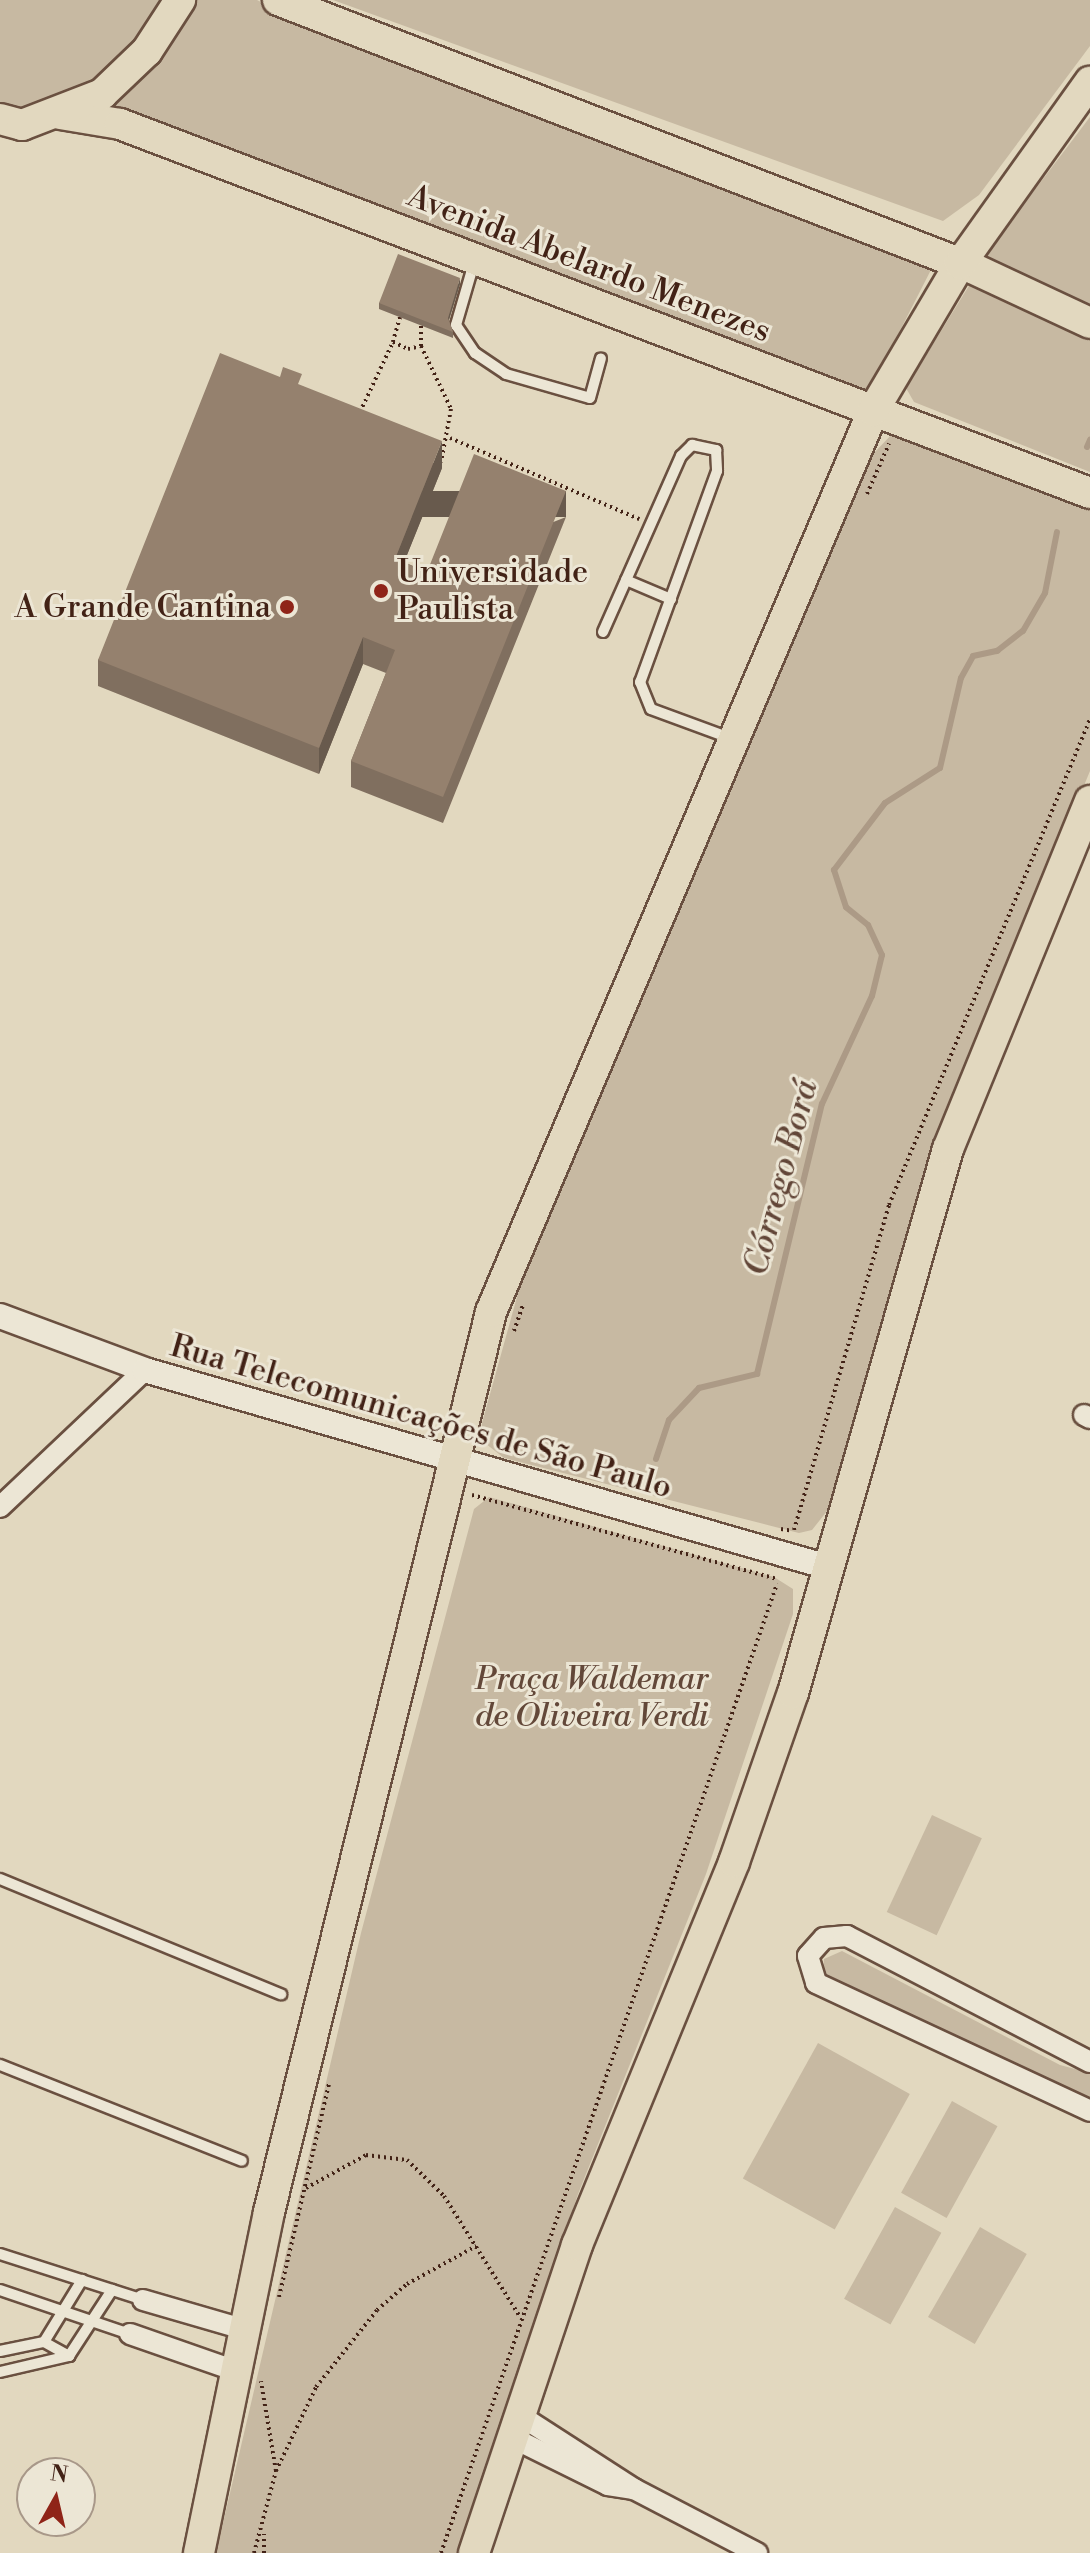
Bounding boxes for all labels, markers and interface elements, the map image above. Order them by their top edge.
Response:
street label: Avenida Abelardo Menezes [402,177,776,351]
place label: Universidade Paulista [397,554,588,629]
marker: Universidade Paulista [372,582,390,600]
place label: A Grande Cantina [15,588,271,626]
marker: A Grande Cantina [278,598,296,616]
water label: Córrego Borá [736,1076,828,1280]
street label: Rua Telecomunicações de São Paulo [166,1327,676,1507]
park label: Praça Waldemar de Oliveira Verdi [475,1661,709,1736]
north arrow [16,2457,96,2537]
text: N [49,2460,70,2489]

